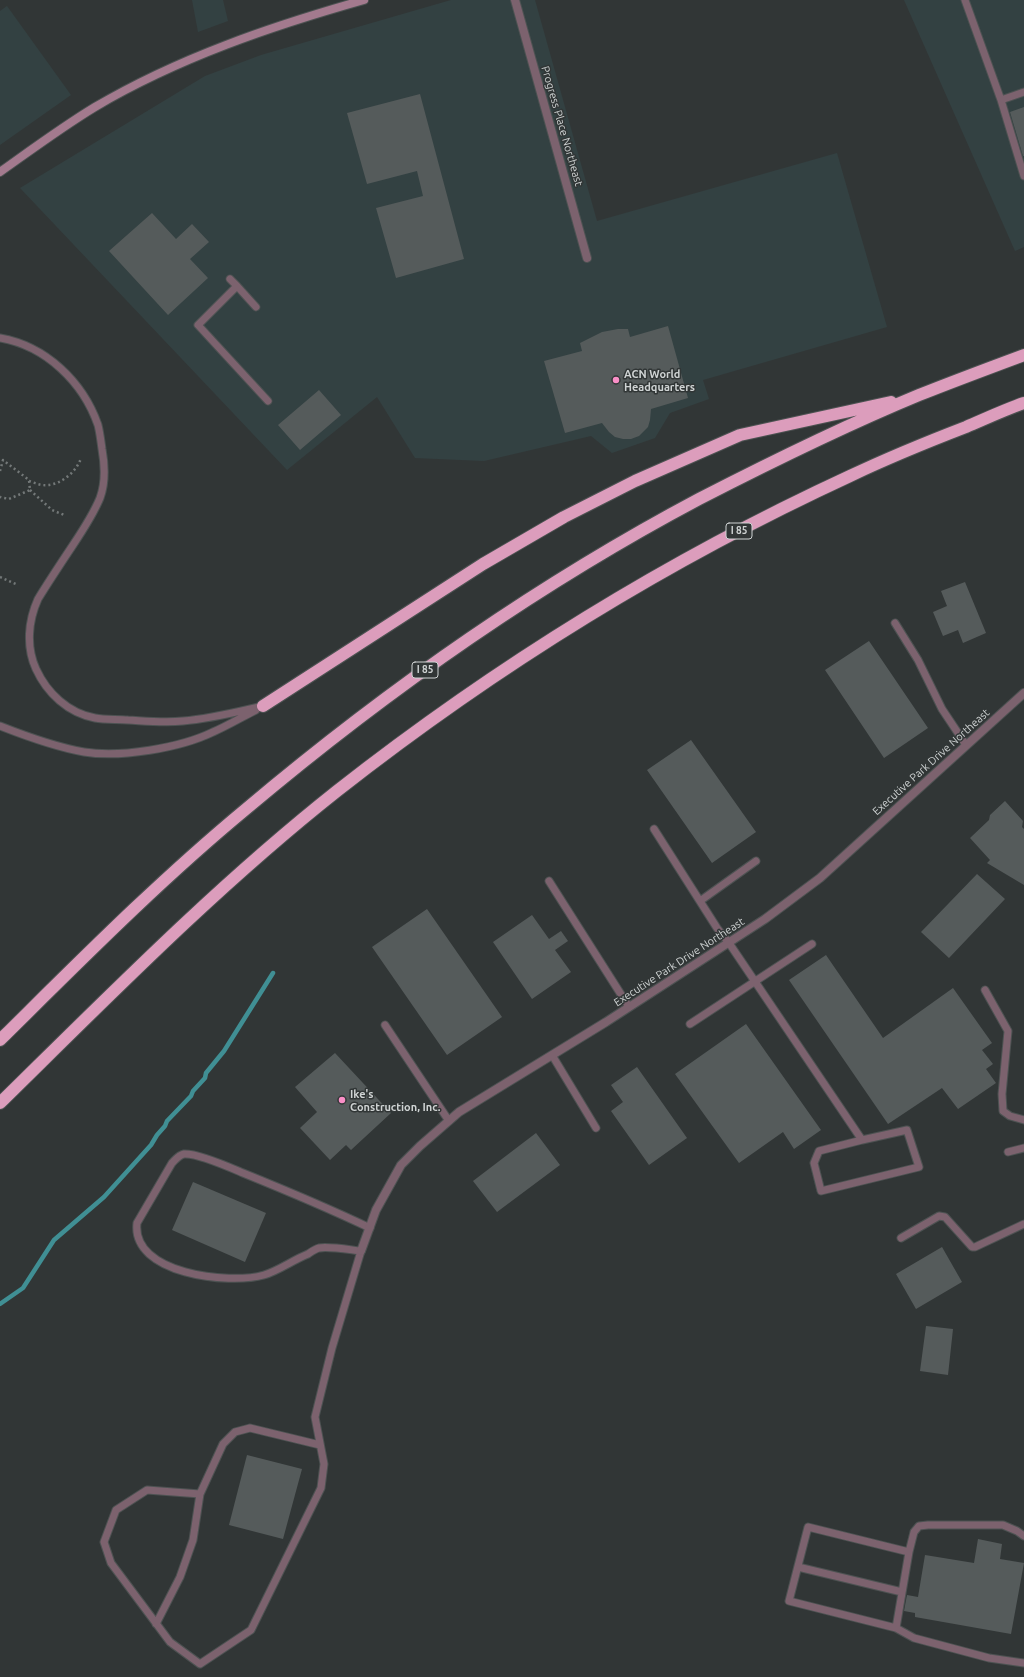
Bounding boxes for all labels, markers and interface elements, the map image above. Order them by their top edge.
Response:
street label: Progress Place Northeast [538,64,586,188]
place label: ACN World Headquarters [624,367,695,393]
marker: ACN World Headquarters [611,375,621,385]
road number: I 85 [726,523,752,539]
road number: I 85 [412,662,438,678]
street label: Executive Park Drive Northeast [870,706,992,818]
street label: Executive Park Drive Northeast [611,915,747,1009]
place label: Ike's Construction, Inc. [350,1087,440,1113]
marker: Ike's Construction, Inc. [337,1095,347,1105]

